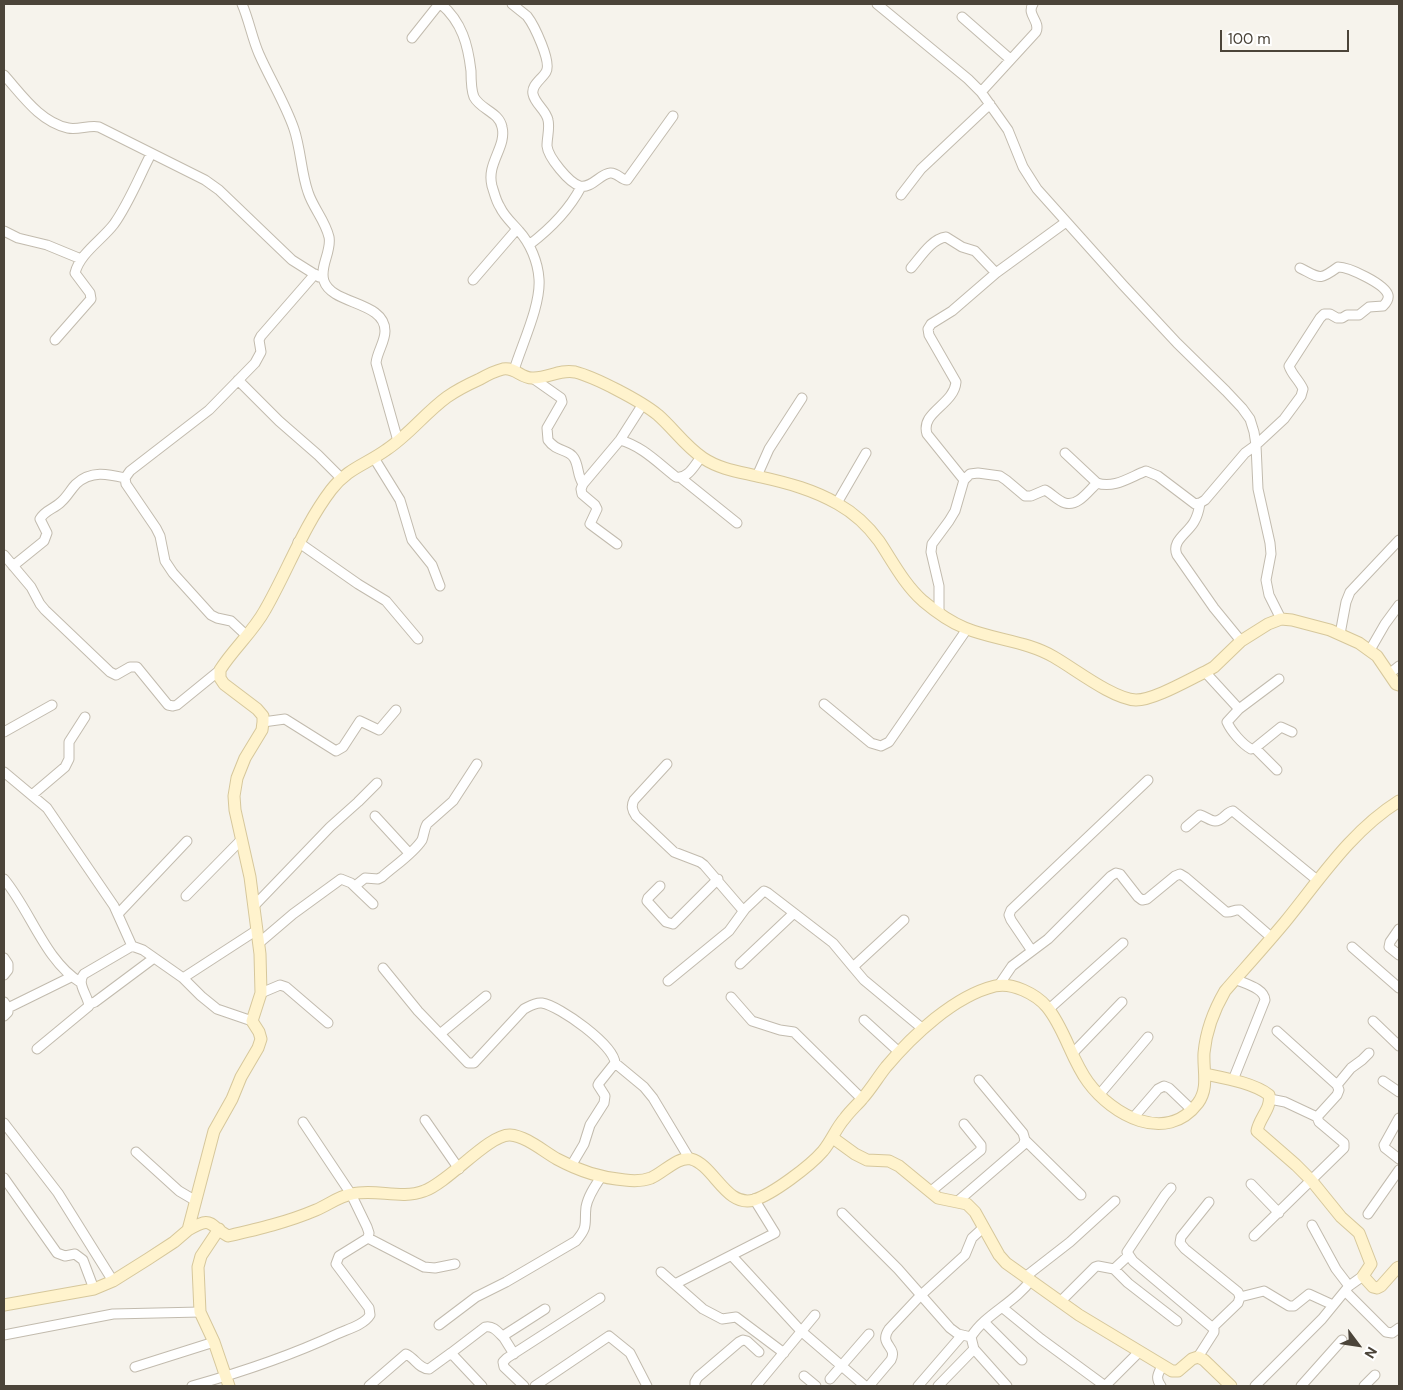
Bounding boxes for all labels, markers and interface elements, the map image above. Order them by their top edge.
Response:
scale bar [1223,20,1352,52]
text: 100 m [1228,29,1271,49]
north arrow [1333,1320,1383,1370]
text: N [1361,1344,1381,1362]

